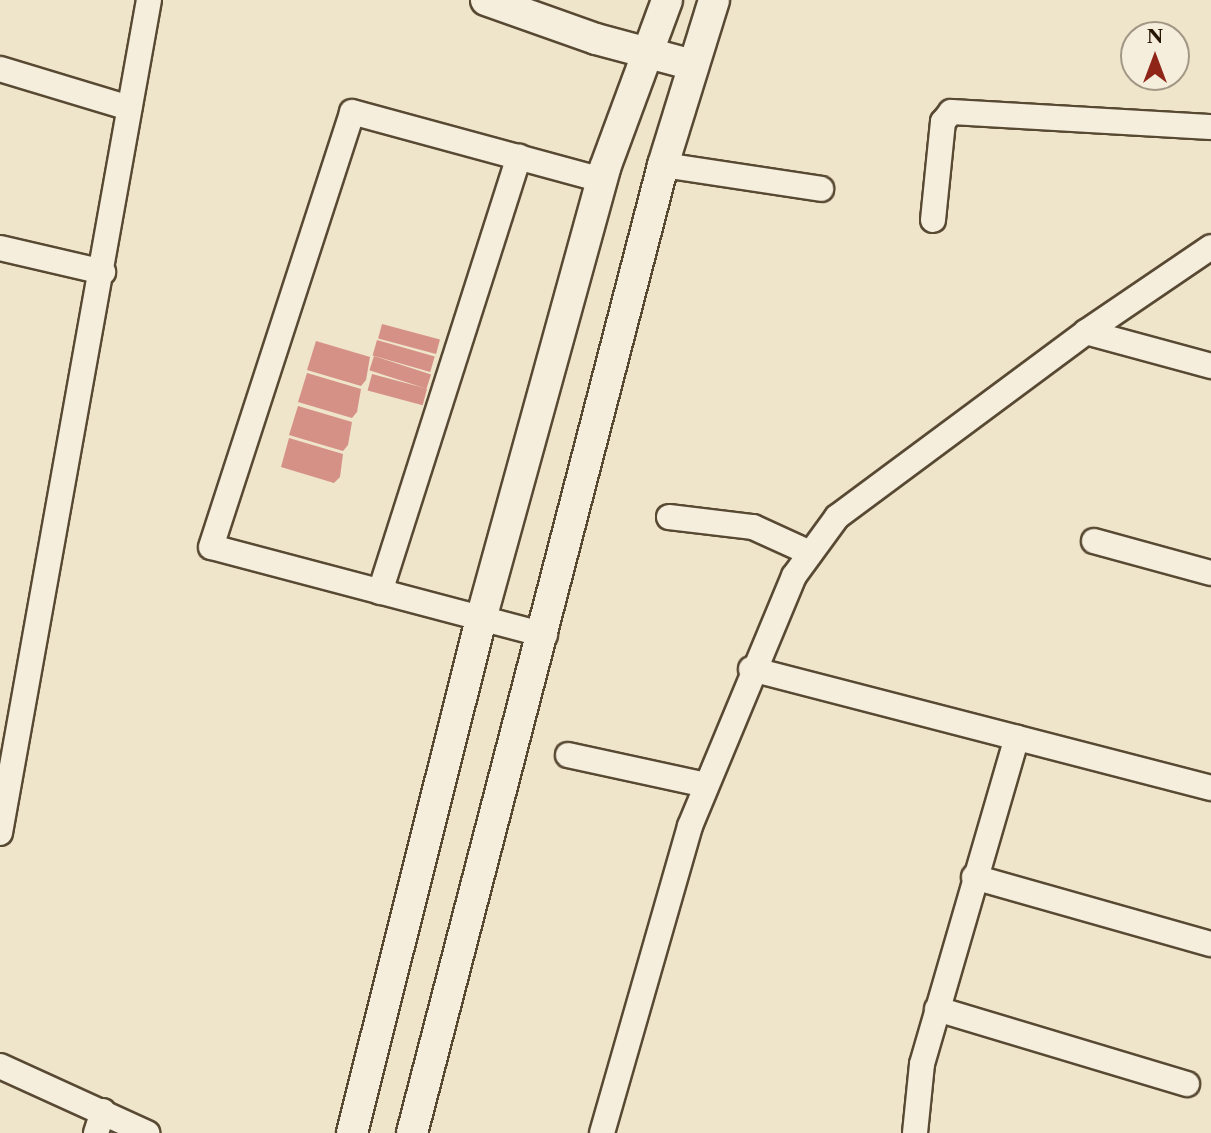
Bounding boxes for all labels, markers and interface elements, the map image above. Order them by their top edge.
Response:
north arrow [1120,21,1190,91]
text: N [1147,25,1163,48]

